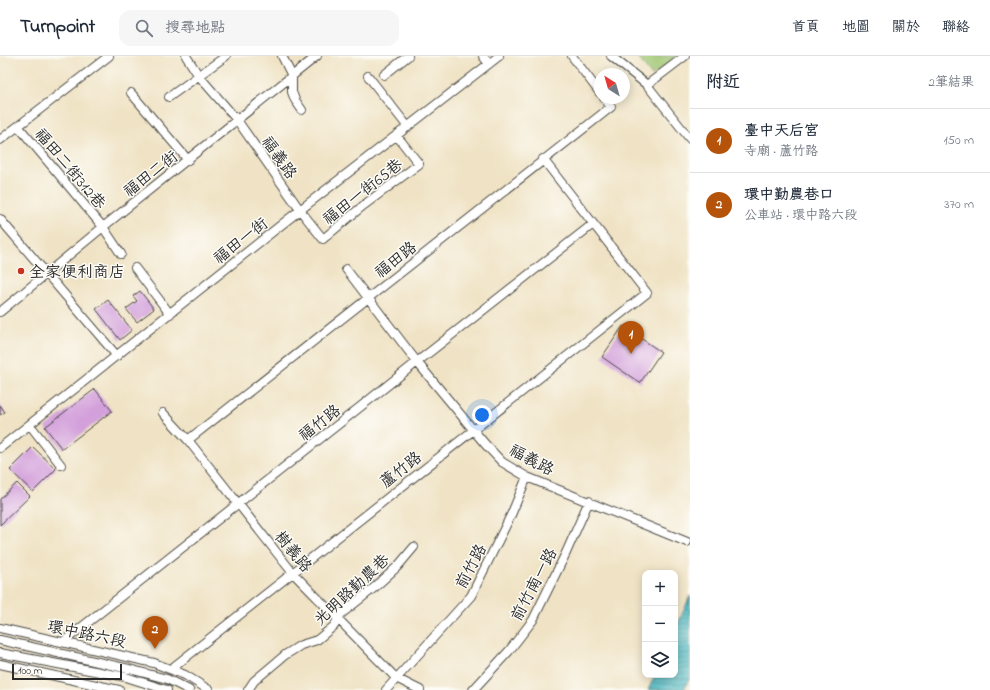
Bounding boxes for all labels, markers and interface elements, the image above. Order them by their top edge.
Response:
search box [119,10,399,46]
text: Turnpoint [20,14,95,41]
icon: search [133,17,155,39]
text: 搜尋地點 [165,17,225,39]
text: 首頁 [792,17,820,38]
text: 地圖 [842,17,870,38]
text: 關於 [892,17,920,38]
text: 聯絡 [942,17,970,38]
north arrow [594,68,630,104]
text: 附近 [706,70,740,95]
text: 2筆結果 [929,73,974,92]
text: 臺中天后宮 [744,120,819,142]
street label: 福田二街312巷 [28,123,111,215]
text: 1 [717,131,721,150]
text: 150 m [943,131,974,150]
street label: 福義路 [255,132,302,185]
text: 寺廟 · 蘆竹路 [744,142,818,161]
street label: 福田二街 [119,145,184,204]
street label: 福田一街65巷 [318,154,409,232]
text: 環中勤農巷口 [744,184,834,206]
text: 2 [716,195,722,214]
text: 370 m [944,195,974,214]
text: 公車站 · 環中路六段 [744,206,857,225]
street label: 福田一街 [209,212,274,271]
street label: 福田路 [370,236,423,285]
place label: 全家便利商店 [29,261,125,285]
marker: 全家便利商店 [16,266,26,276]
pin: 1 [618,321,644,354]
street label: 福竹路 [294,399,347,448]
your location [472,405,492,425]
street label: 福義路 [504,439,558,483]
street label: 蘆竹路 [375,446,428,495]
street label: 樹義路 [268,526,317,578]
street label: 前竹路 [450,540,494,594]
street label: 前竹南一路 [505,544,564,626]
street label: 光明路勤農巷 [309,549,396,632]
map controls [642,570,678,678]
button: + [642,570,678,606]
button: − [642,606,678,642]
street label: 環中路六段 [45,615,128,655]
pin: 2 [142,616,168,649]
button: layers [642,642,678,678]
scale bar [12,662,122,681]
text: 100 m [18,663,42,679]

